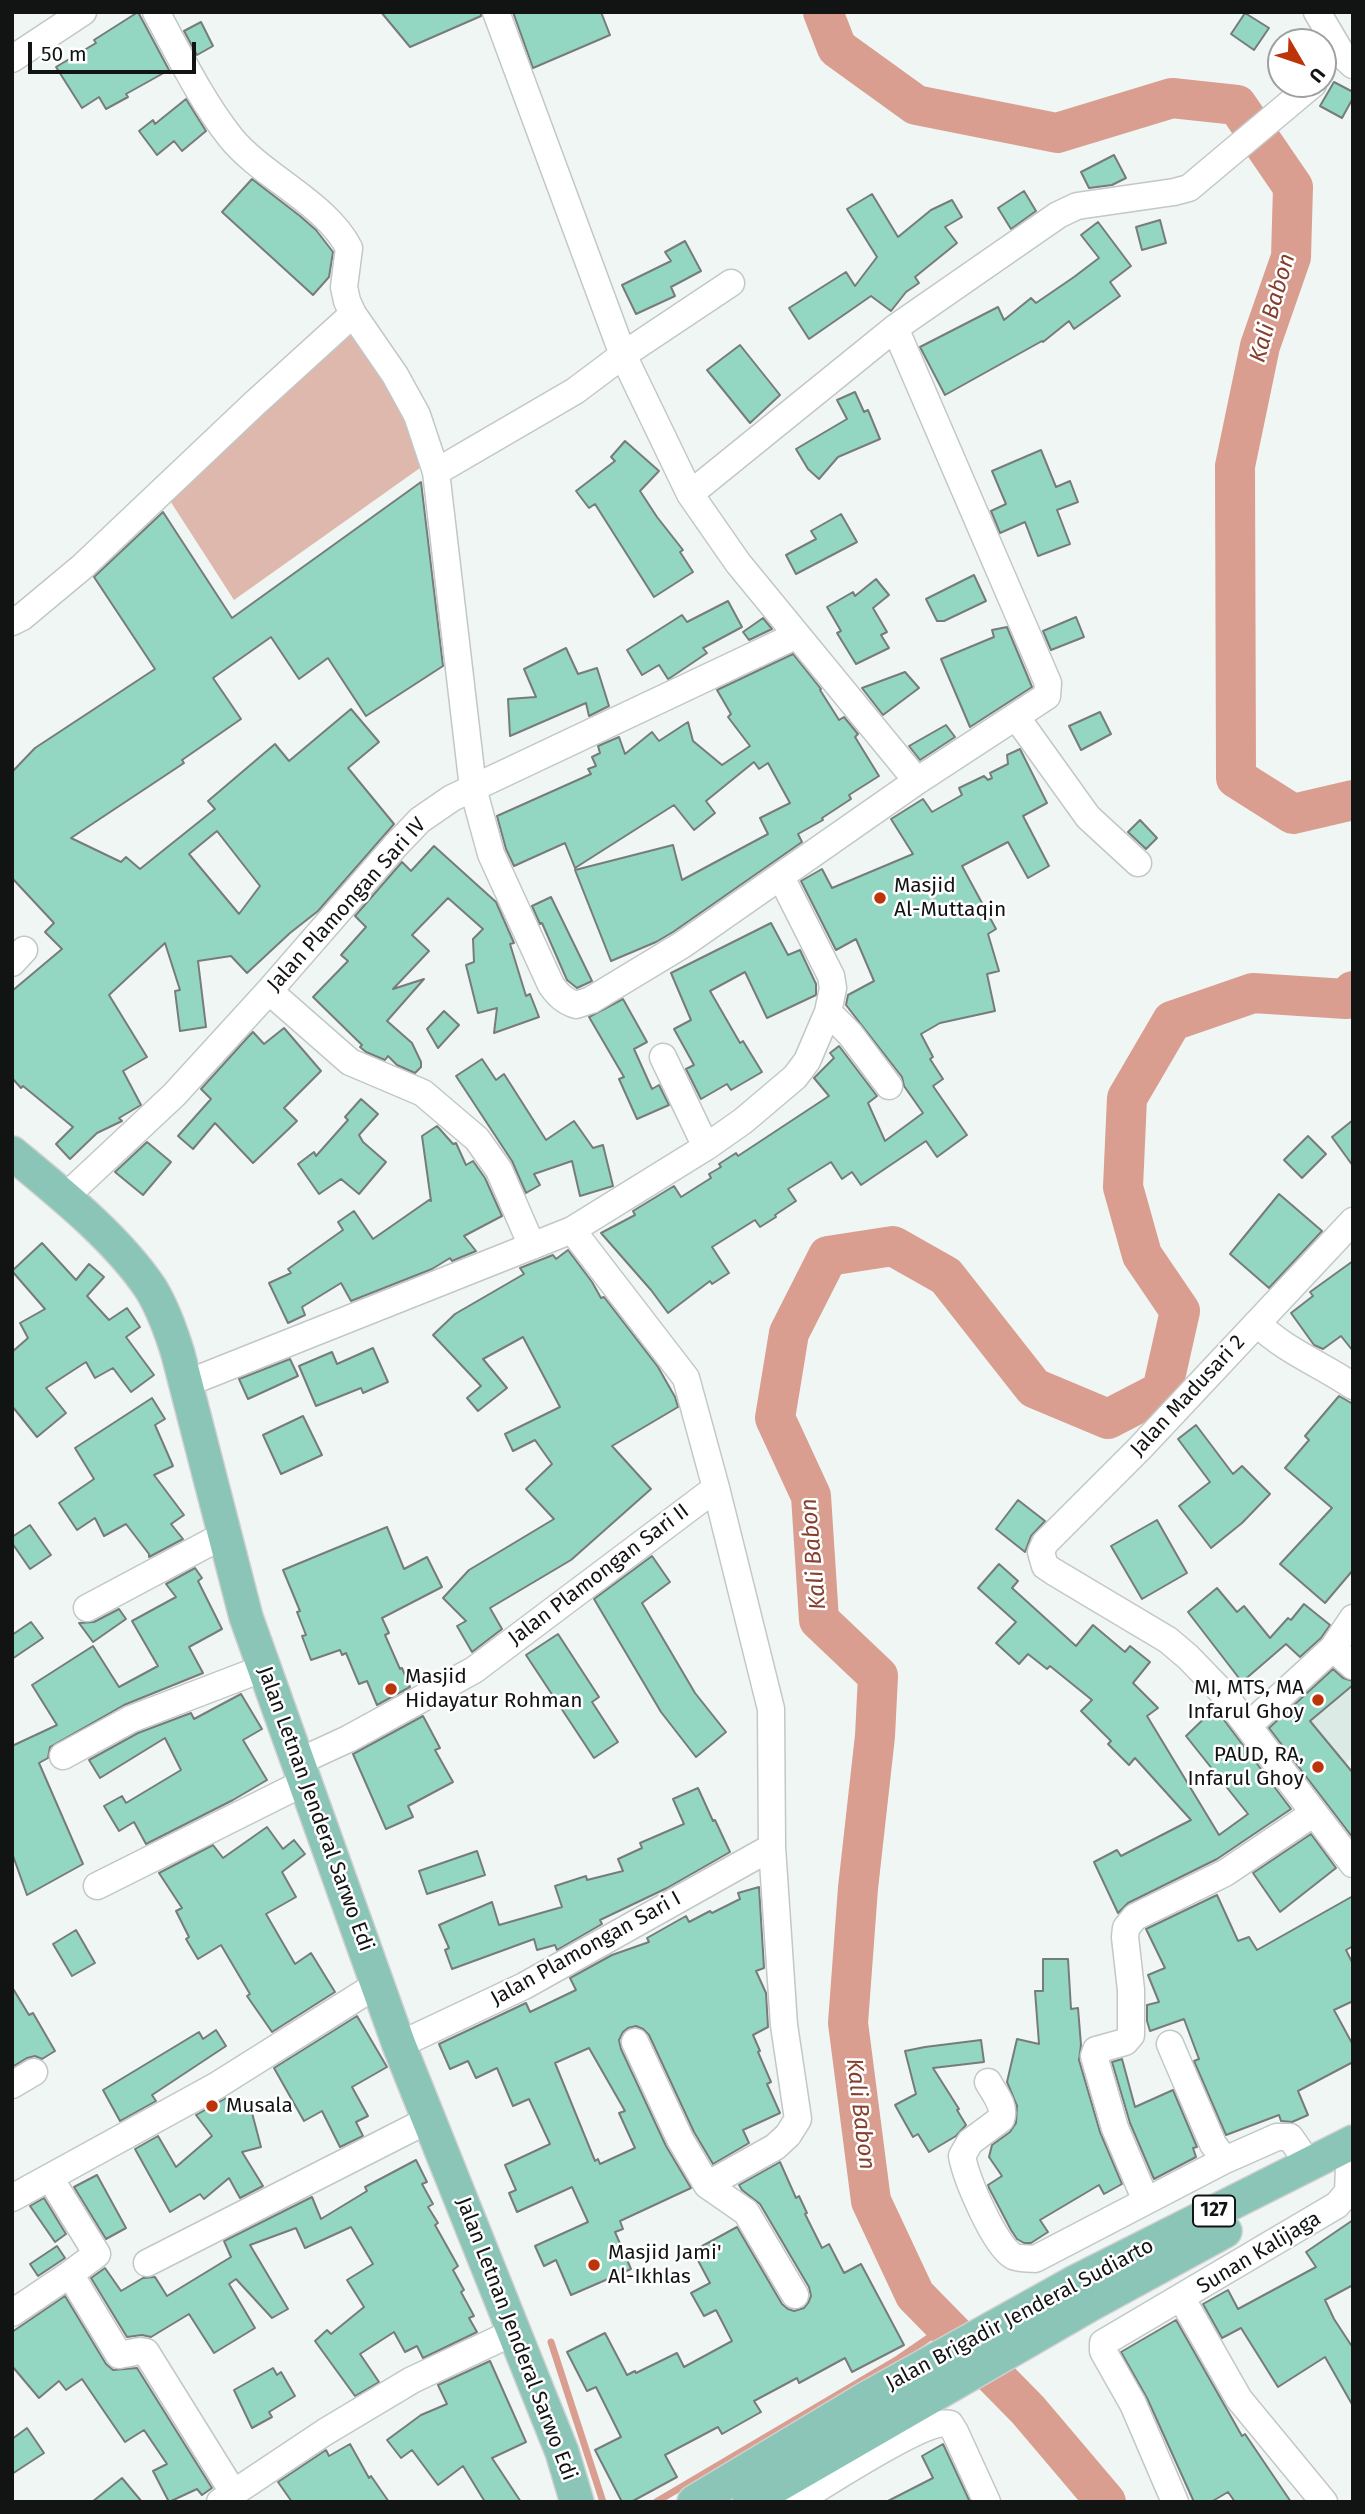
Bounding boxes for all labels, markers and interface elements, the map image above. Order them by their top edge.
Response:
scale bar [32,28,200,72]
north arrow [1267,28,1337,98]
text: 50 m [41,41,87,67]
text: U [1304,63,1330,87]
water label: Kali Babon [1244,250,1302,366]
street label: Jalan Plamongan Sari IV [262,813,432,997]
place label: Masjid Al-Muttaqin [894,873,1006,923]
marker: Masjid Al-Muttaqin [872,890,888,906]
street label: Jalan Madusari 2 [1125,1330,1251,1462]
water label: Kali Babon [795,1497,833,1611]
street label: Jalan Plamongan Sari II [504,1499,694,1651]
street label: Jalan Letnan Jenderal Sarwo Edi [252,1663,378,1955]
place label: Masjid Hidayatur Rohman [405,1664,582,1714]
place label: MI, MTS, MA Infarul Ghoy [1187,1675,1304,1725]
marker: Masjid Hidayatur Rohman [383,1681,399,1697]
marker: MI, MTS, MA Infarul Ghoy [1310,1692,1326,1708]
place label: PAUD, RA, Infarul Ghoy [1187,1742,1304,1792]
marker: PAUD, RA, Infarul Ghoy [1310,1759,1326,1775]
street label: Jalan Plamongan Sari I [487,1886,685,2012]
water label: Kali Babon [839,2057,881,2171]
place label: Musala [226,2093,293,2119]
marker: Musala [204,2098,220,2114]
street label: Jalan Letnan Jenderal Sarwo Edi [450,2194,582,2484]
road number: 127 [1193,2196,1235,2226]
street label: Sunan Kalijaga [1193,2206,1325,2300]
street label: Jalan Brigadir Jenderal Sudiarto [882,2234,1158,2396]
place label: Masjid Jami' Al-Ikhlas [608,2240,722,2290]
marker: Masjid Jami' Al-Ikhlas [586,2257,602,2273]

